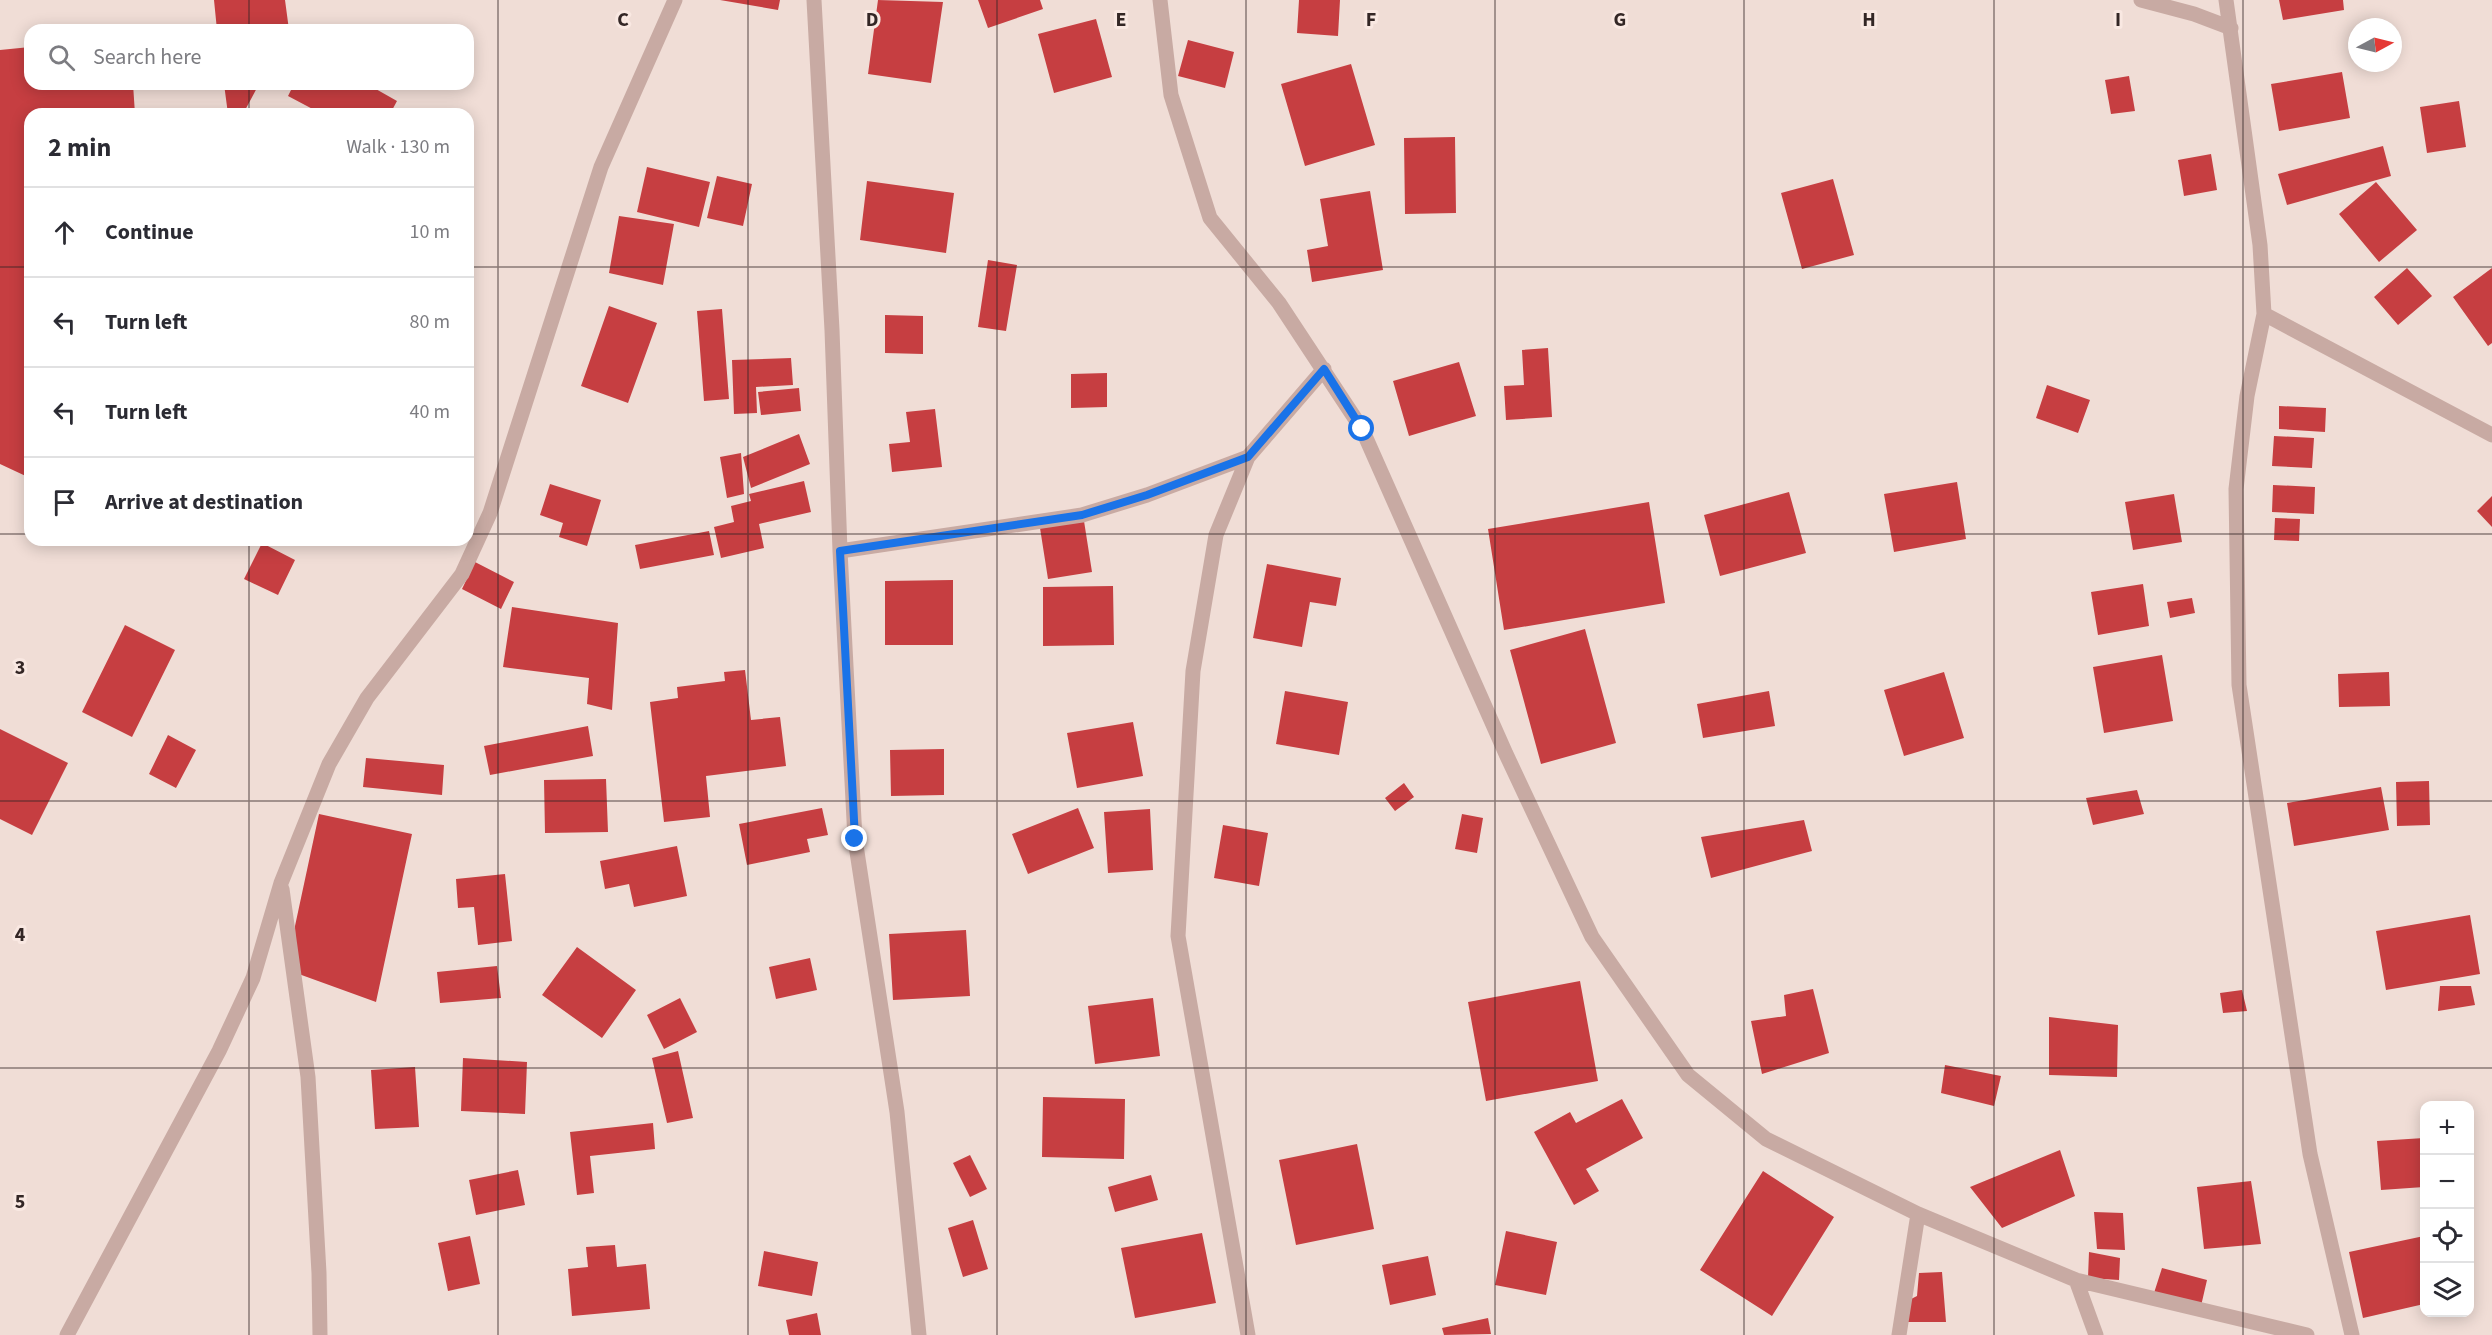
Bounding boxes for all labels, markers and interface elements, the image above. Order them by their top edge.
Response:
text: C [617,6,629,34]
text: D [866,6,878,34]
text: E [1116,6,1126,34]
text: F [1366,6,1376,34]
text: G [1614,6,1626,34]
text: H [1862,6,1876,34]
text: I [2115,6,2121,34]
north arrow [2348,18,2402,72]
search box [24,24,474,90]
icon: search [45,41,78,74]
text: Search here [93,41,201,73]
text: 2 min [48,129,111,166]
text: Walk · 130 m [346,133,450,161]
icon: ahead [48,216,81,249]
text: Continue [105,216,194,248]
text: 10 m [410,218,450,246]
icon: left [48,306,81,339]
text: Turn left [105,306,187,338]
text: 80 m [410,308,450,336]
icon: left [48,396,81,429]
text: Turn left [105,396,187,428]
text: 40 m [410,398,450,426]
route start [1348,415,1374,441]
icon: arrive [48,486,81,519]
text: Arrive at destination [105,486,303,518]
text: 3 [15,654,25,682]
route end [841,825,867,851]
text: 4 [15,921,26,949]
map controls [2420,1101,2474,1317]
button: + [2420,1101,2474,1155]
button: − [2420,1155,2474,1209]
text: 5 [15,1188,25,1216]
button: locate [2420,1209,2474,1263]
button: layers [2420,1263,2474,1317]

